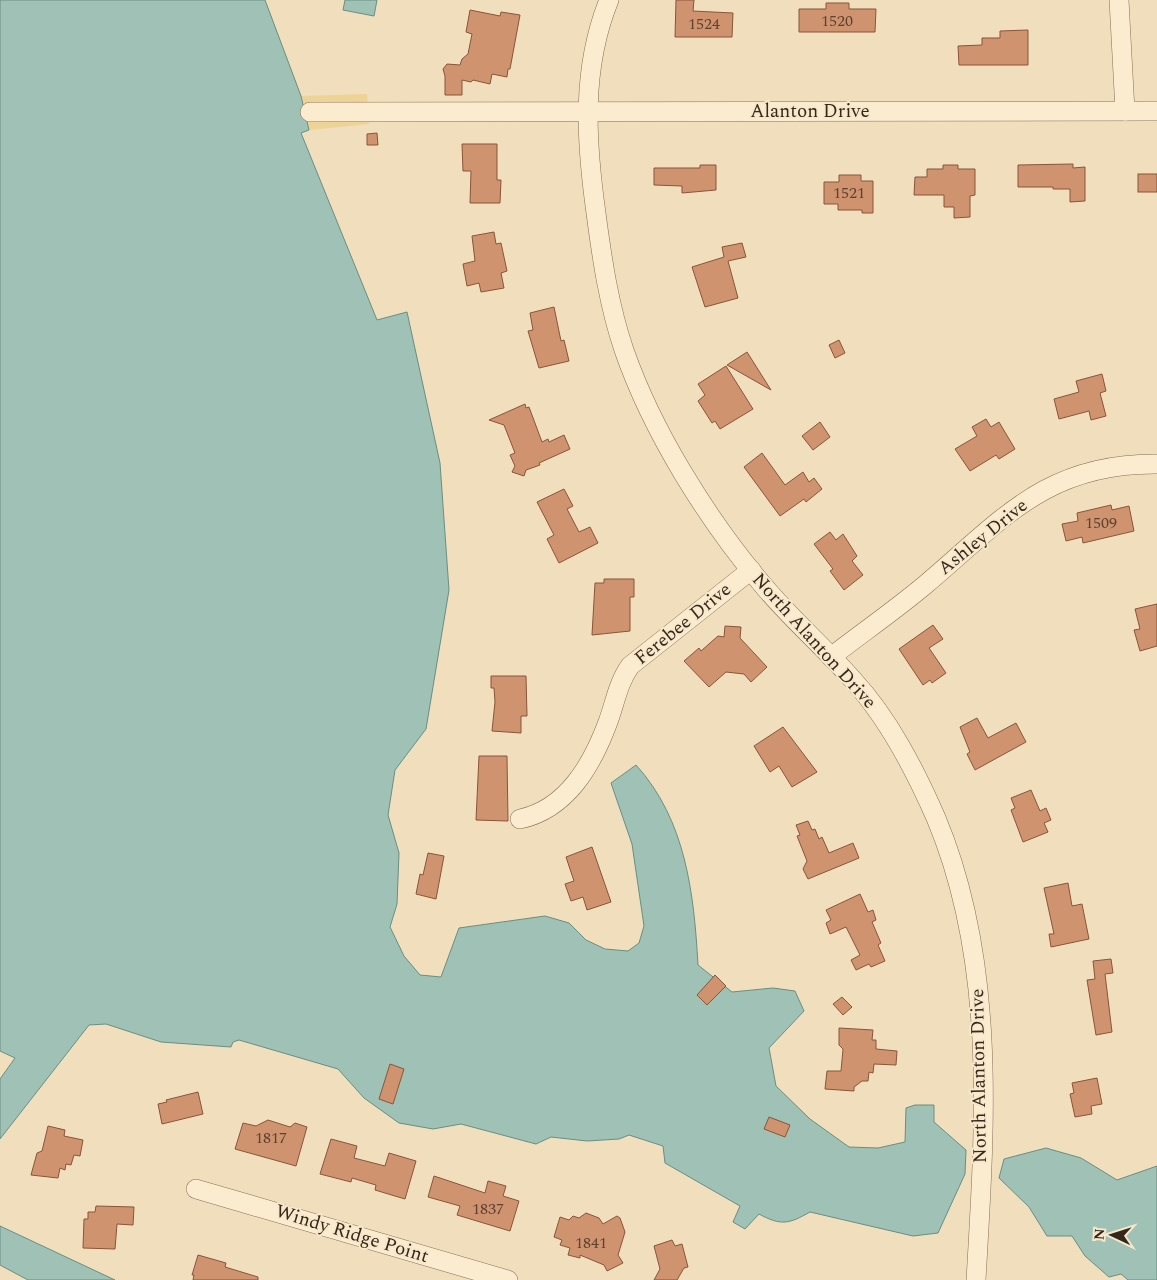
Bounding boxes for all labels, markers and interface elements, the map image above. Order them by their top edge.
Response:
house number: 1520 [821,9,853,33]
house number: 1524 [688,12,720,36]
street label: Alanton Drive [750,97,870,126]
house number: 1521 [833,181,865,205]
street label: Ashley Drive [932,492,1034,582]
house number: 1509 [1085,511,1117,535]
street label: North Alanton Drive [745,566,883,716]
street label: Ferebee Drive [628,576,738,672]
street label: North Alanton Drive [963,988,995,1164]
house number: 1817 [255,1126,287,1150]
street label: Windy Ridge Point [272,1197,432,1271]
house number: 1837 [472,1197,504,1221]
north arrow [1087,1210,1137,1260]
text: N [1089,1228,1110,1241]
house number: 1841 [575,1231,607,1255]

